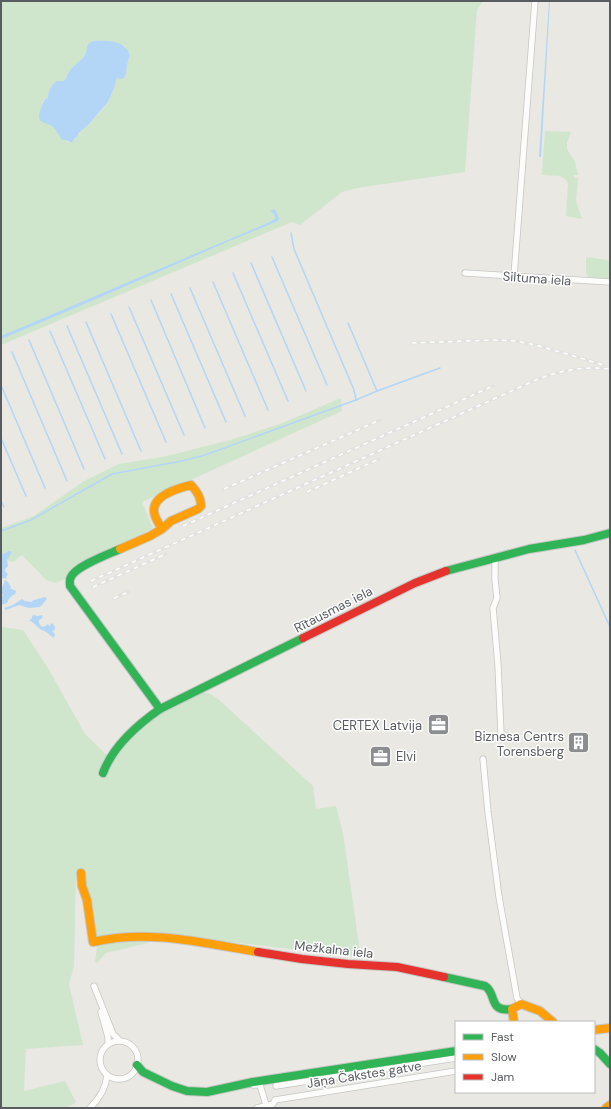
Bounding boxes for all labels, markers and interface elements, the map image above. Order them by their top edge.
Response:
street label: Siltuma iela [502,268,572,289]
street label: Rītausmas iela [291,582,375,637]
office icon: CERTEX Latvija [425,712,451,738]
place label: CERTEX Latvija [333,717,422,734]
place label: Biznesa Centrs Torensberg [475,728,564,760]
building icon: Biznesa Centrs Torensberg [566,730,592,756]
office icon: Elvi [368,743,394,769]
place label: Elvi [396,748,416,765]
street label: Mežkalna iela [294,937,374,962]
legend [455,1021,595,1093]
text: Fast [491,1029,514,1045]
text: Slow [491,1049,517,1065]
street label: Jāņa Čakstes gatve [306,1057,423,1092]
text: Jam [491,1069,514,1085]

